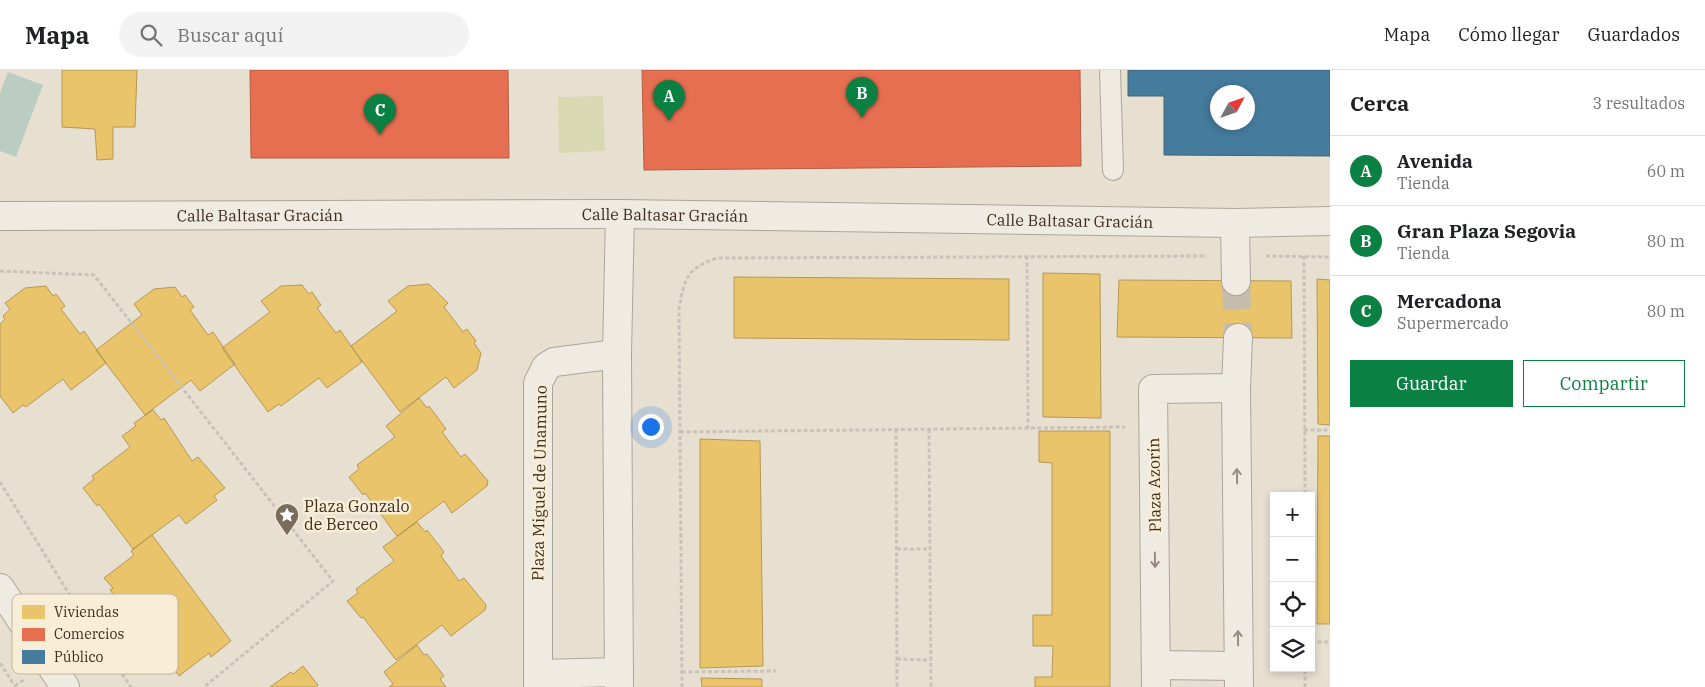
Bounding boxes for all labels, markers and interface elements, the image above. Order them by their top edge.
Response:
search box [119,12,469,57]
text: Mapa [25,19,89,51]
icon: search [137,21,165,49]
text: Buscar aquí [177,23,283,47]
text: Mapa [1384,23,1430,46]
text: Cómo llegar [1458,23,1559,46]
text: Guardados [1587,23,1680,46]
pin: B [846,77,878,118]
pin: A [653,80,685,121]
north arrow [1210,85,1255,130]
text: Cerca [1350,89,1409,117]
text: 3 resultados [1593,93,1685,113]
pin: C [364,94,396,135]
text: Avenida [1397,149,1473,173]
text: A [1360,161,1372,181]
text: 60 m [1647,161,1685,181]
text: Tienda [1397,173,1450,193]
street label: Calle Baltasar Gracián [582,204,748,226]
street label: Calle Baltasar Gracián [177,205,343,225]
street label: Calle Baltasar Gracián [986,209,1153,232]
text: Gran Plaza Segovia [1397,219,1576,243]
text: B [1360,231,1372,251]
text: 80 m [1647,231,1685,251]
text: Tienda [1397,243,1450,263]
text: Mercadona [1397,289,1502,313]
text: C [1361,301,1371,321]
text: 80 m [1647,301,1685,321]
text: Supermercado [1397,313,1509,333]
button: Guardar [1350,360,1513,407]
button: Compartir [1523,360,1685,407]
street label: Plaza Miguel de Unamuno [527,385,551,581]
your location [638,414,664,440]
street label: Plaza Azorín [1143,437,1165,533]
one-way arrow [1232,468,1241,484]
map controls [1270,492,1315,672]
button: + [1270,492,1315,537]
place label: Plaza Gonzalo de Berceo [304,496,410,534]
place icon: Plaza Gonzalo de Berceo [274,502,300,536]
button: − [1270,537,1315,582]
one-way arrow [1150,552,1160,568]
button: locate [1270,582,1315,627]
legend [12,594,178,674]
text: Viviendas [54,603,119,621]
text: Comercios [54,625,124,643]
button: layers [1270,627,1315,672]
one-way arrow [1233,631,1243,647]
text: Público [54,648,103,666]

